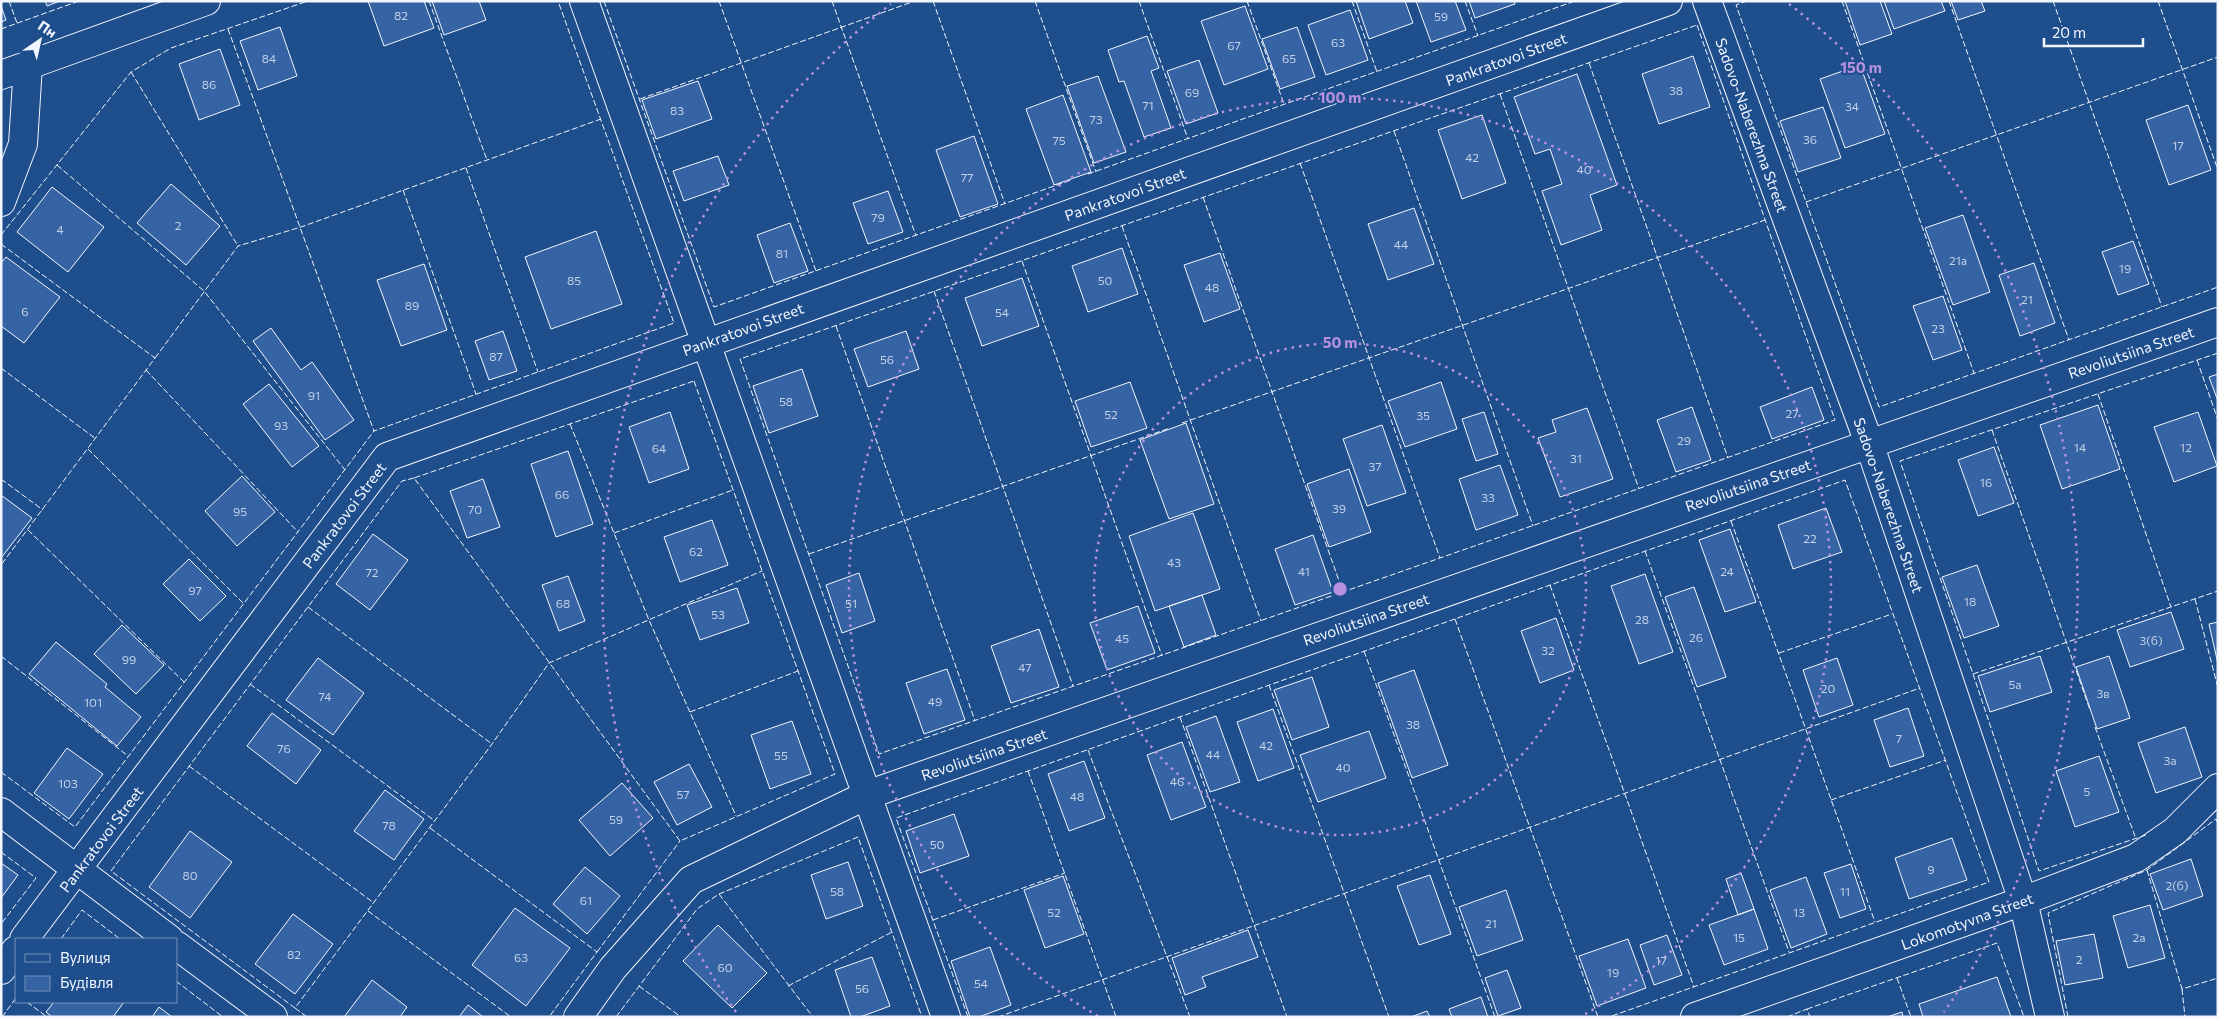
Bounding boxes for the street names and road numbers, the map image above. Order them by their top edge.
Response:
street label: Pankratovoi Street [1443,29,1569,89]
street label: Sadovo-Naberezhna Street [1712,35,1792,215]
street label: Pankratovoi Street [1062,164,1188,224]
street label: Pankratovoi Street [680,299,806,359]
street label: Revoliutsiina Street [2066,322,2196,382]
street label: Sadovo-Naberezhna Street [1851,415,1927,595]
street label: Revoliutsiina Street [1683,455,1813,515]
street label: Pankratovoi Street [298,458,390,572]
street label: Revoliutsiina Street [1301,589,1431,649]
street label: Revoliutsiina Street [919,724,1049,784]
street label: Pankratovoi Street [55,782,147,896]
street label: Lokomotyvna Street [1898,889,2036,953]

